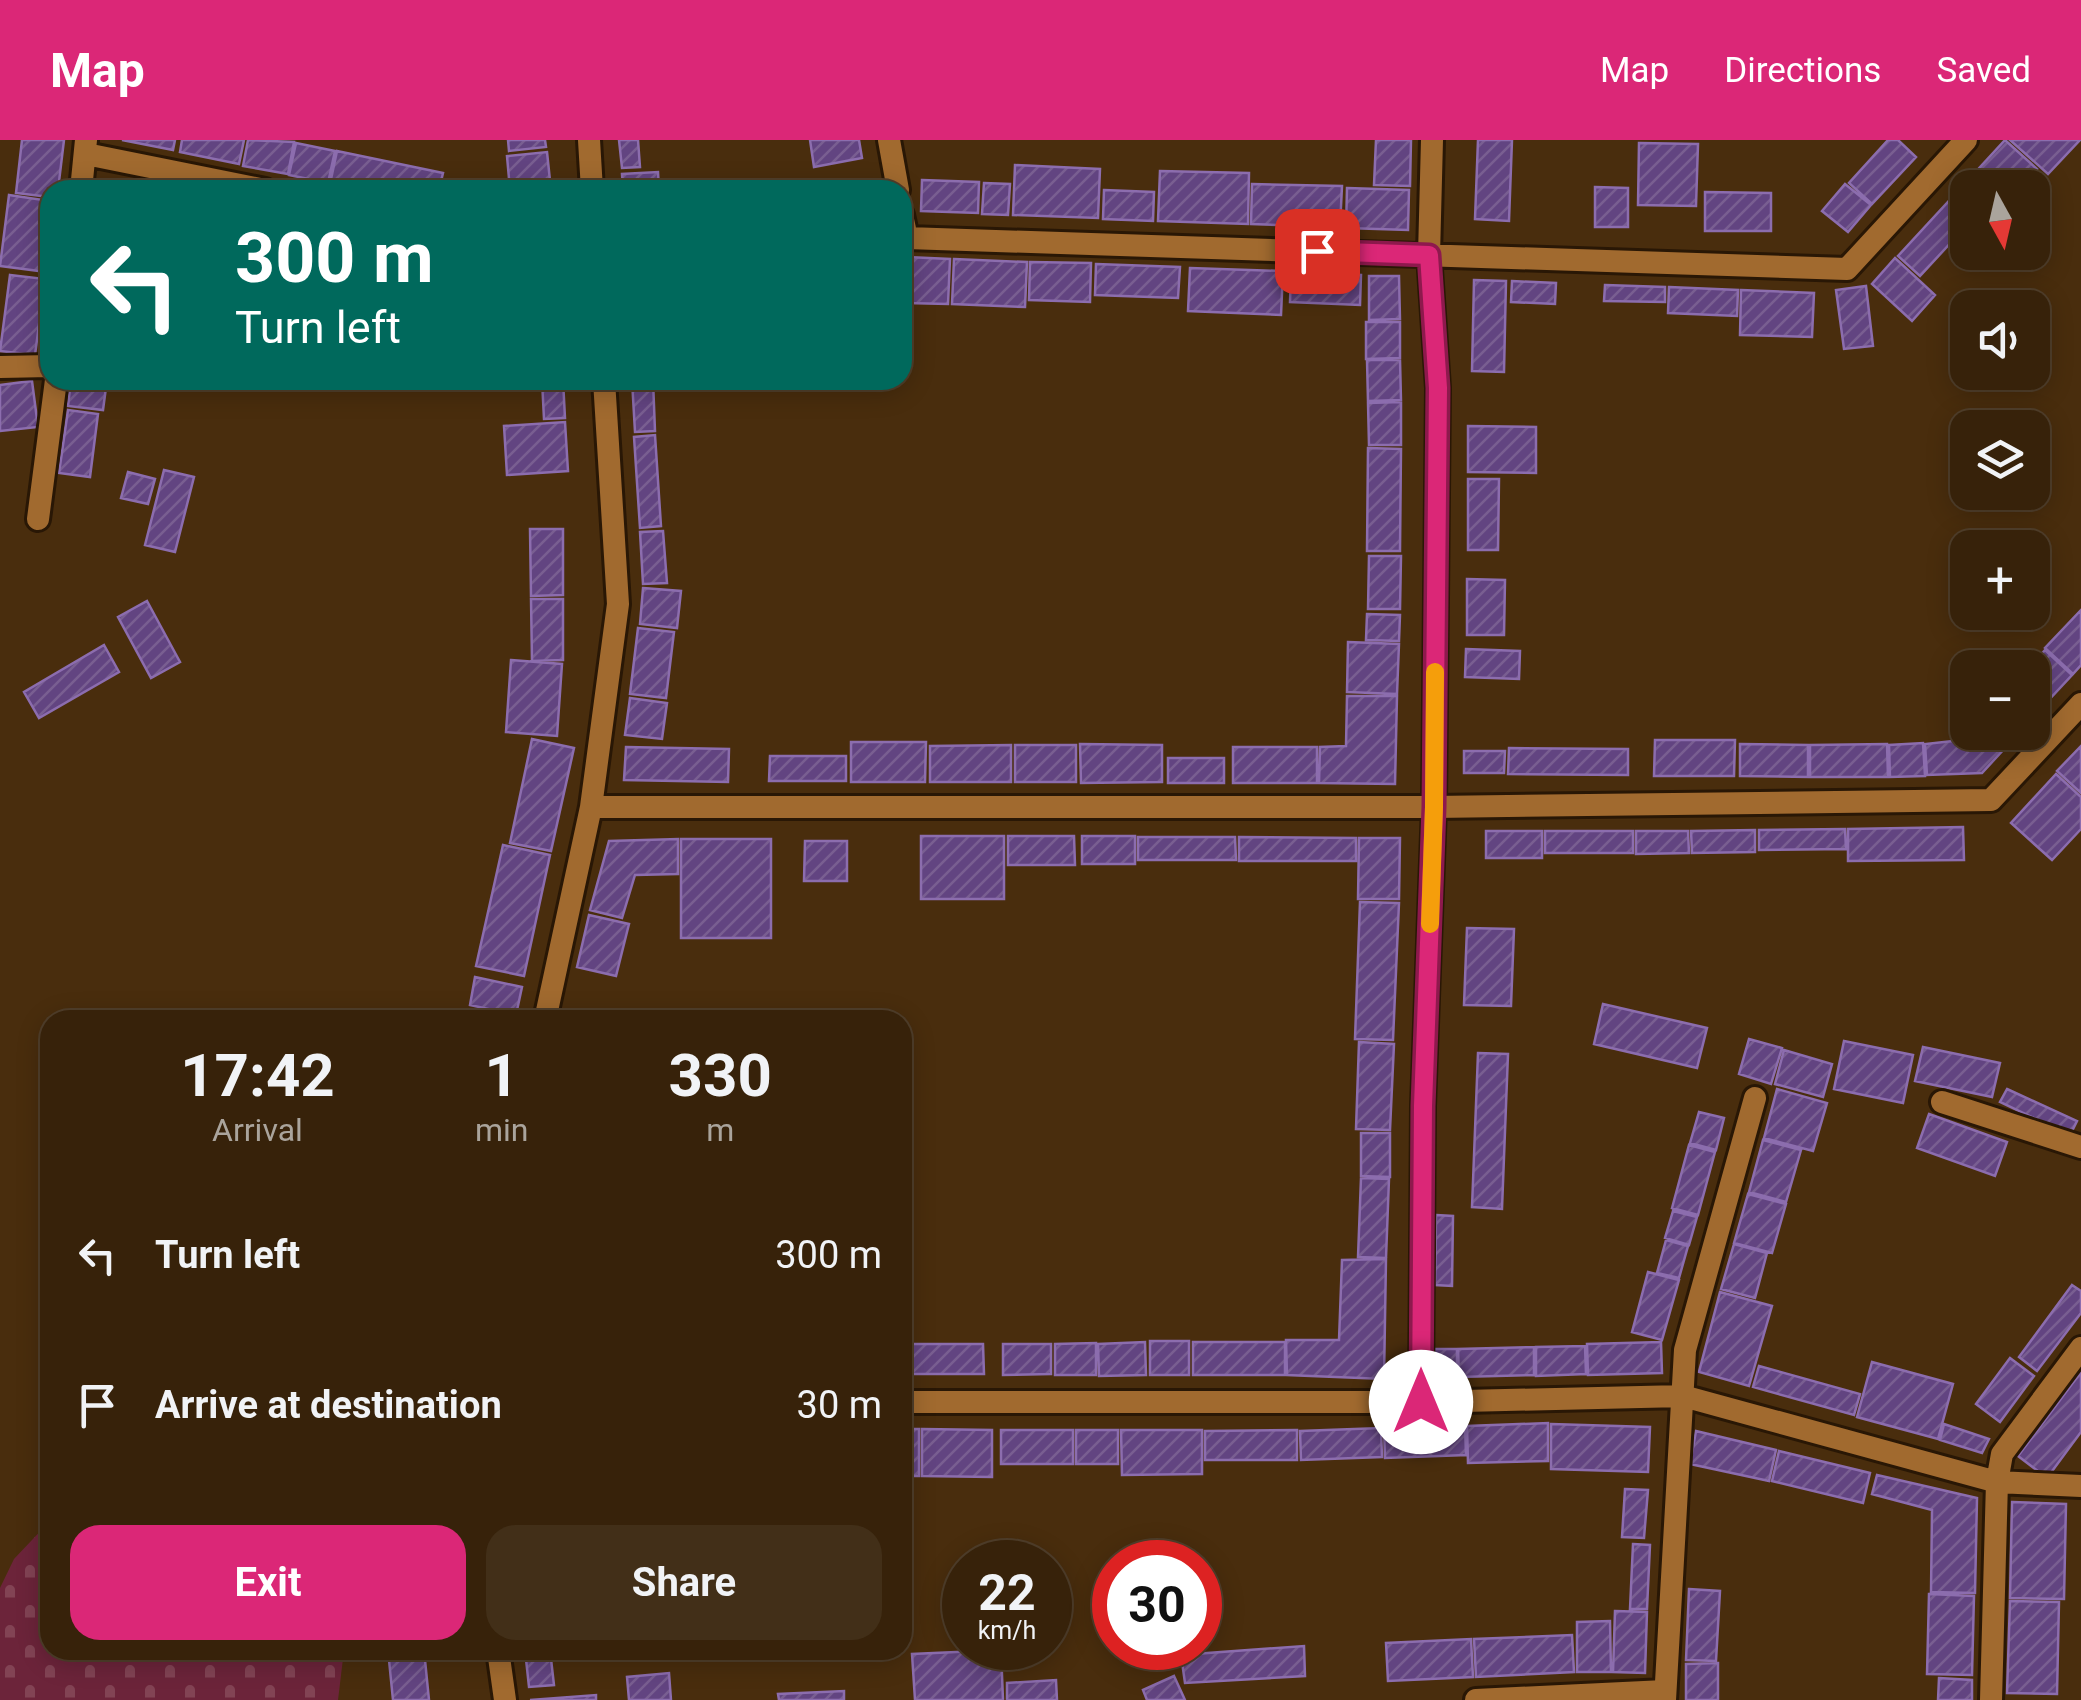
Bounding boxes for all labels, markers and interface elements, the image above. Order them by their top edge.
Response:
text: Map [50,42,145,99]
text: Map [1600,50,1669,91]
text: Directions [1724,50,1881,91]
text: Saved [1936,50,2031,91]
north arrow [1950,170,2050,270]
map controls [1950,170,2050,750]
pin [1275,209,1360,294]
text: 300 m [235,217,434,299]
icon: left [70,220,200,350]
icon: arrive [1290,224,1345,279]
button: sound [1950,290,2050,390]
text: Turn left [235,301,401,354]
button: layers [1950,410,2050,510]
button: + [1950,530,2050,630]
button: − [1950,650,2050,750]
text: 17:42 [180,1040,335,1111]
text: 1 [484,1040,519,1111]
text: 330 [669,1040,772,1111]
text: Arrival [212,1111,303,1149]
text: min [475,1111,528,1149]
text: m [706,1111,734,1149]
icon: left [70,1228,125,1283]
text: Turn left [155,1233,300,1277]
text: 300 m [775,1233,882,1277]
position arrow [1369,1350,1473,1454]
icon: arrive [70,1378,125,1433]
text: Arrive at destination [155,1383,502,1427]
text: 30 m [797,1383,882,1427]
button: Exit [70,1525,466,1640]
button: Share [486,1525,882,1640]
speed limit sign: 30 [1092,1540,1222,1670]
text: 22 [978,1564,1036,1622]
text: km/h [978,1616,1036,1645]

